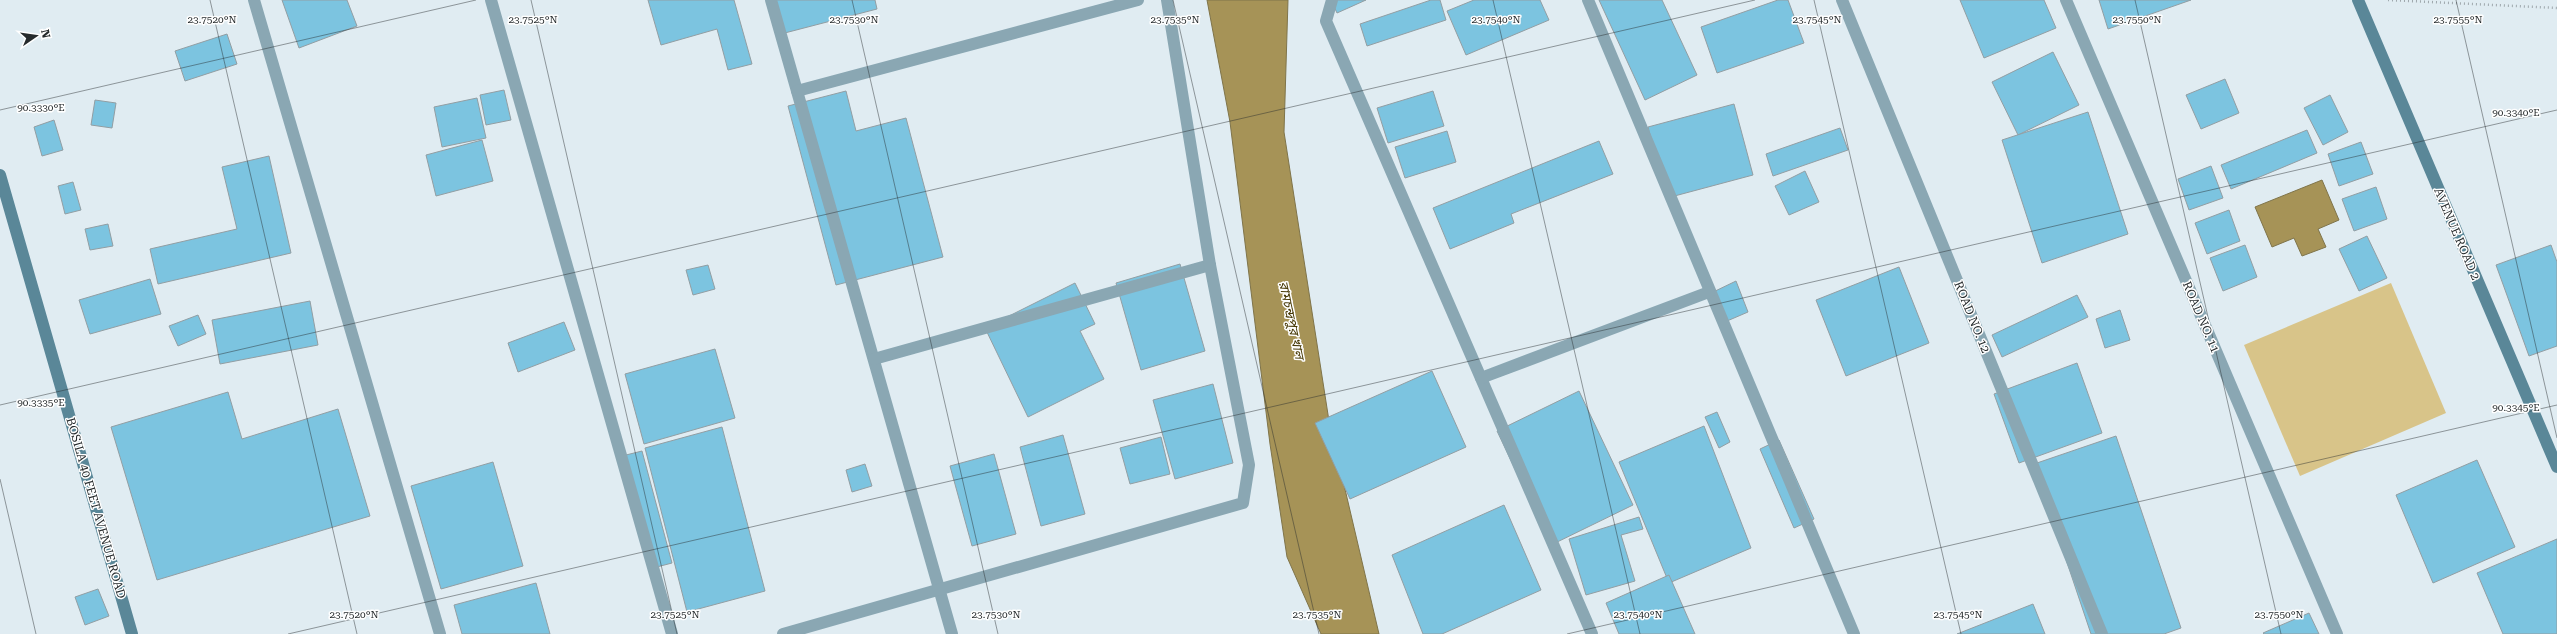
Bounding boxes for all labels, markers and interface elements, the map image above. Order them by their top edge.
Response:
text: 23.7520°N [187,14,237,25]
text: 23.7525°N [508,14,558,25]
text: 23.7530°N [829,14,879,25]
text: 23.7535°N [1150,14,1200,25]
text: 23.7540°N [1471,14,1521,25]
text: 23.7545°N [1792,14,1842,25]
text: 23.7550°N [2112,14,2162,25]
text: 23.7555°N [2433,14,2483,25]
north arrow [16,16,56,56]
text: N [38,28,53,40]
text: 90.3330°E [17,102,65,113]
text: 90.3340°E [2492,107,2540,118]
street label: AVENUE ROAD 2 [2431,186,2483,282]
street label: ROAD NO. 12 [1951,279,1993,355]
street label: ROAD NO. 11 [2180,279,2222,355]
water label: রামচন্দ্রপুর খাল [1276,280,1308,363]
text: 90.3335°E [17,397,65,408]
text: 90.3345°E [2492,402,2540,413]
street label: BOSILA 40 FEET AVENUE ROAD [63,416,129,600]
text: 23.7520°N [329,609,379,620]
text: 23.7525°N [650,609,700,620]
text: 23.7530°N [971,609,1021,620]
text: 23.7535°N [1292,609,1342,620]
text: 23.7540°N [1613,609,1663,620]
text: 23.7545°N [1933,609,1983,620]
text: 23.7550°N [2254,609,2304,620]

